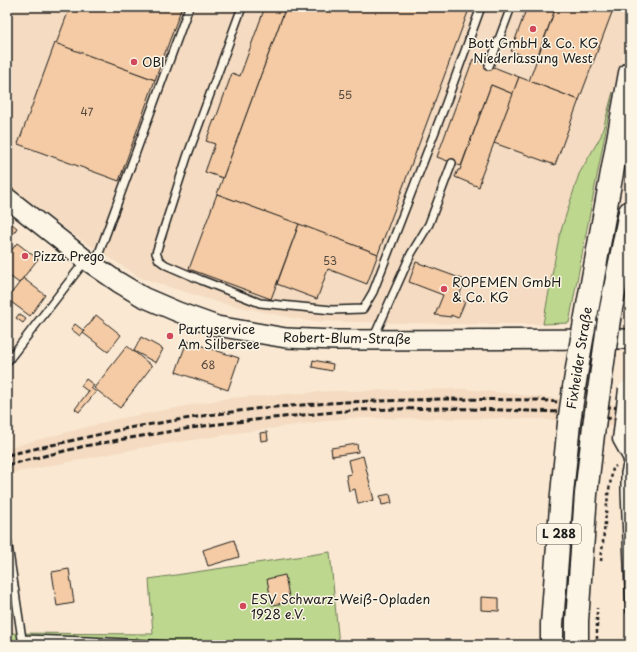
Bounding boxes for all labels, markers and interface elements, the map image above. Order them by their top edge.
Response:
marker: Bott GmbH & Co. KG Niederlassung West [528,24,538,34]
place label: Bott GmbH & Co. KG Niederlassung West [468,33,599,67]
place label: OBI [142,52,165,71]
marker: OBI [129,57,139,67]
house number: 55 [338,86,352,103]
house number: 47 [81,103,94,120]
place label: Pizza Prego [33,246,104,265]
marker: Pizza Prego [20,251,30,261]
house number: 53 [323,252,337,269]
place label: ROPEMEN GmbH & Co. KG [452,272,561,306]
marker: ROPEMEN GmbH & Co. KG [439,284,449,294]
street label: Fixheider Straße [561,305,596,410]
place label: Partyservice Am Silbersee [178,319,260,353]
street label: Robert-Blum-Straße [283,327,411,348]
marker: Partyservice Am Silbersee [165,331,175,341]
house number: 68 [201,356,215,373]
road number: L 288 [537,524,581,544]
place label: ESV Schwarz-Weiß-Opladen 1928 e.V. [251,589,430,623]
marker: ESV Schwarz-Weiß-Opladen 1928 e.V. [238,601,248,611]

